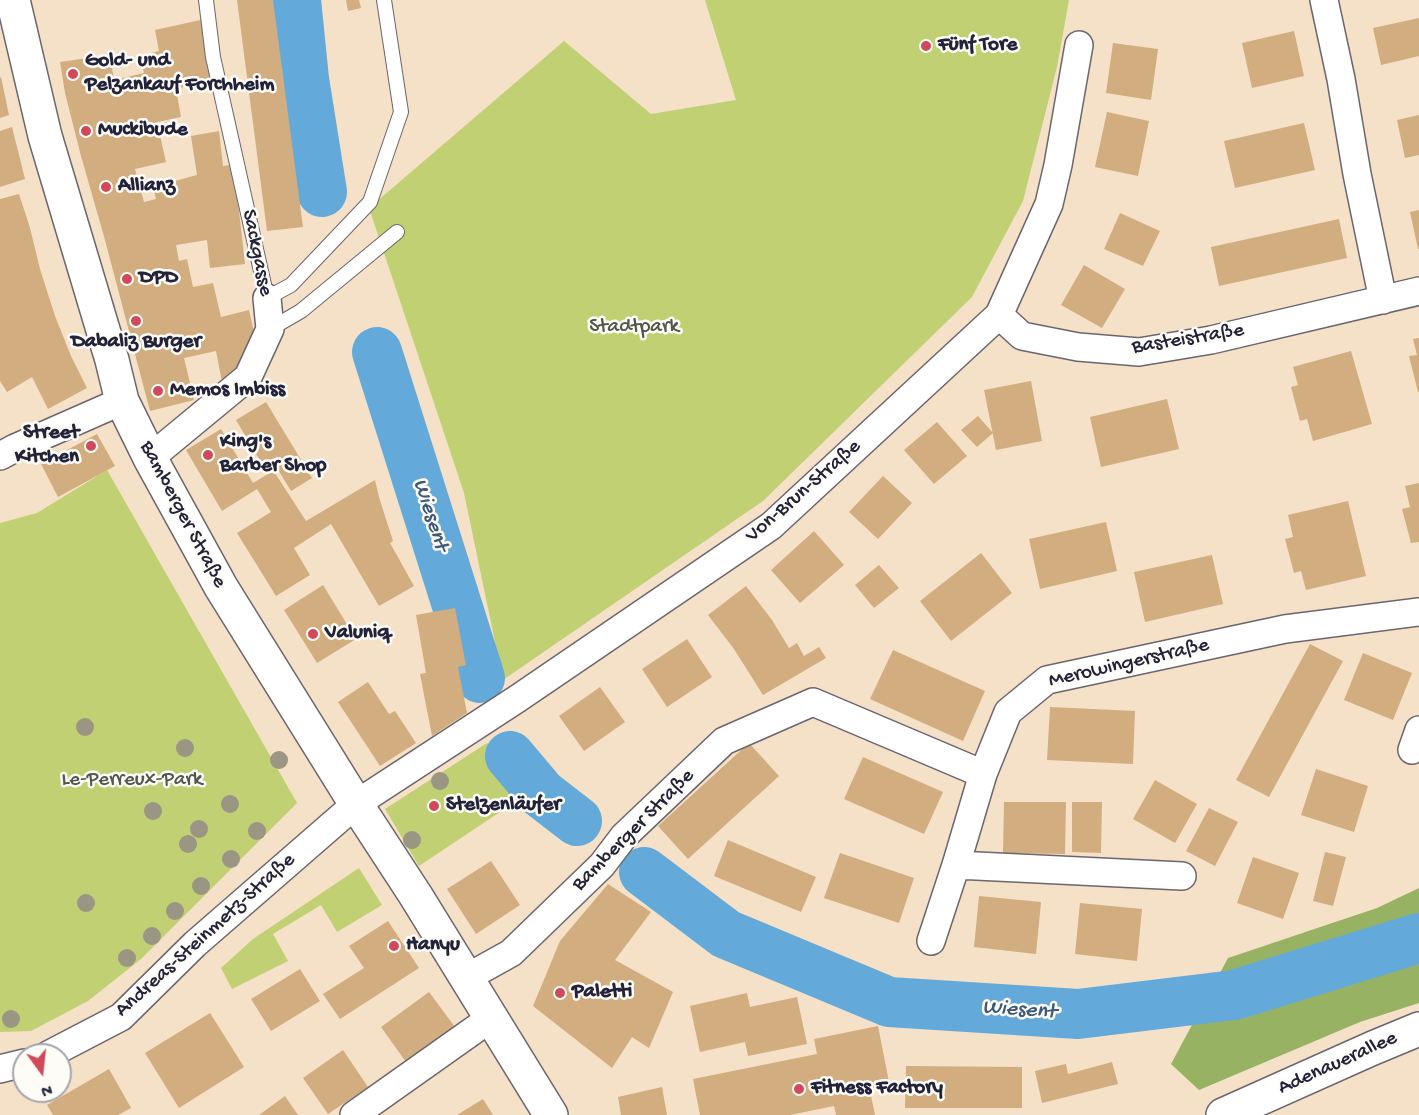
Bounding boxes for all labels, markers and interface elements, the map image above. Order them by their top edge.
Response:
place label: Fünf Tore [938,33,1017,59]
marker: Fünf Tore [919,39,933,53]
place label: Gold- und Pelzankauf Forchheim [85,49,274,99]
marker: Gold- und Pelzankauf Forchheim [66,67,80,81]
place label: Muckibude [98,118,188,144]
marker: Muckibude [79,124,93,138]
place label: Allianz [118,174,175,200]
marker: Allianz [99,180,113,194]
street label: Sackgasse [235,207,277,299]
place label: DPD [139,266,178,292]
marker: DPD [120,272,134,286]
marker: Dabaliz Burger [129,314,143,328]
park label: Stadtpark [589,315,679,341]
street label: Basteistraße [1130,319,1246,361]
place label: Dabaliz Burger [71,330,201,356]
place label: Memos Imbiss [170,378,285,404]
marker: Memos Imbiss [151,384,165,398]
place label: Street Kitchen [15,421,79,471]
place label: King's Barber Shop [220,430,326,480]
street label: Von-Brun-Straße [741,435,867,549]
street label: Bamberger Straße [133,437,231,593]
marker: Street Kitchen [84,439,98,453]
marker: King's Barber Shop [201,448,215,462]
water label: Wiesent [405,476,453,554]
place label: Valuniq [325,621,390,647]
marker: Valuniq [306,627,320,641]
street label: Merowingerstraße [1046,633,1212,695]
street label: Bamberger Straße [568,765,700,897]
park label: Le-Perreux-Park [62,768,202,794]
place label: Stelzenläufer [446,793,561,819]
marker: Stelzenläufer [427,799,441,813]
street label: Andreas-Steinmetz-Straße [111,848,301,1024]
place label: Hanyu [406,933,460,959]
marker: Hanyu [387,939,401,953]
place label: Paletti [572,980,632,1006]
marker: Paletti [553,986,567,1000]
water label: Wiesent [981,995,1057,1027]
street label: Adenauerallee [1274,1026,1402,1102]
north arrow [12,1043,72,1103]
place label: Fitness Factory [811,1076,943,1102]
text: N [39,1078,54,1099]
marker: Fitness Factory [792,1082,806,1096]

